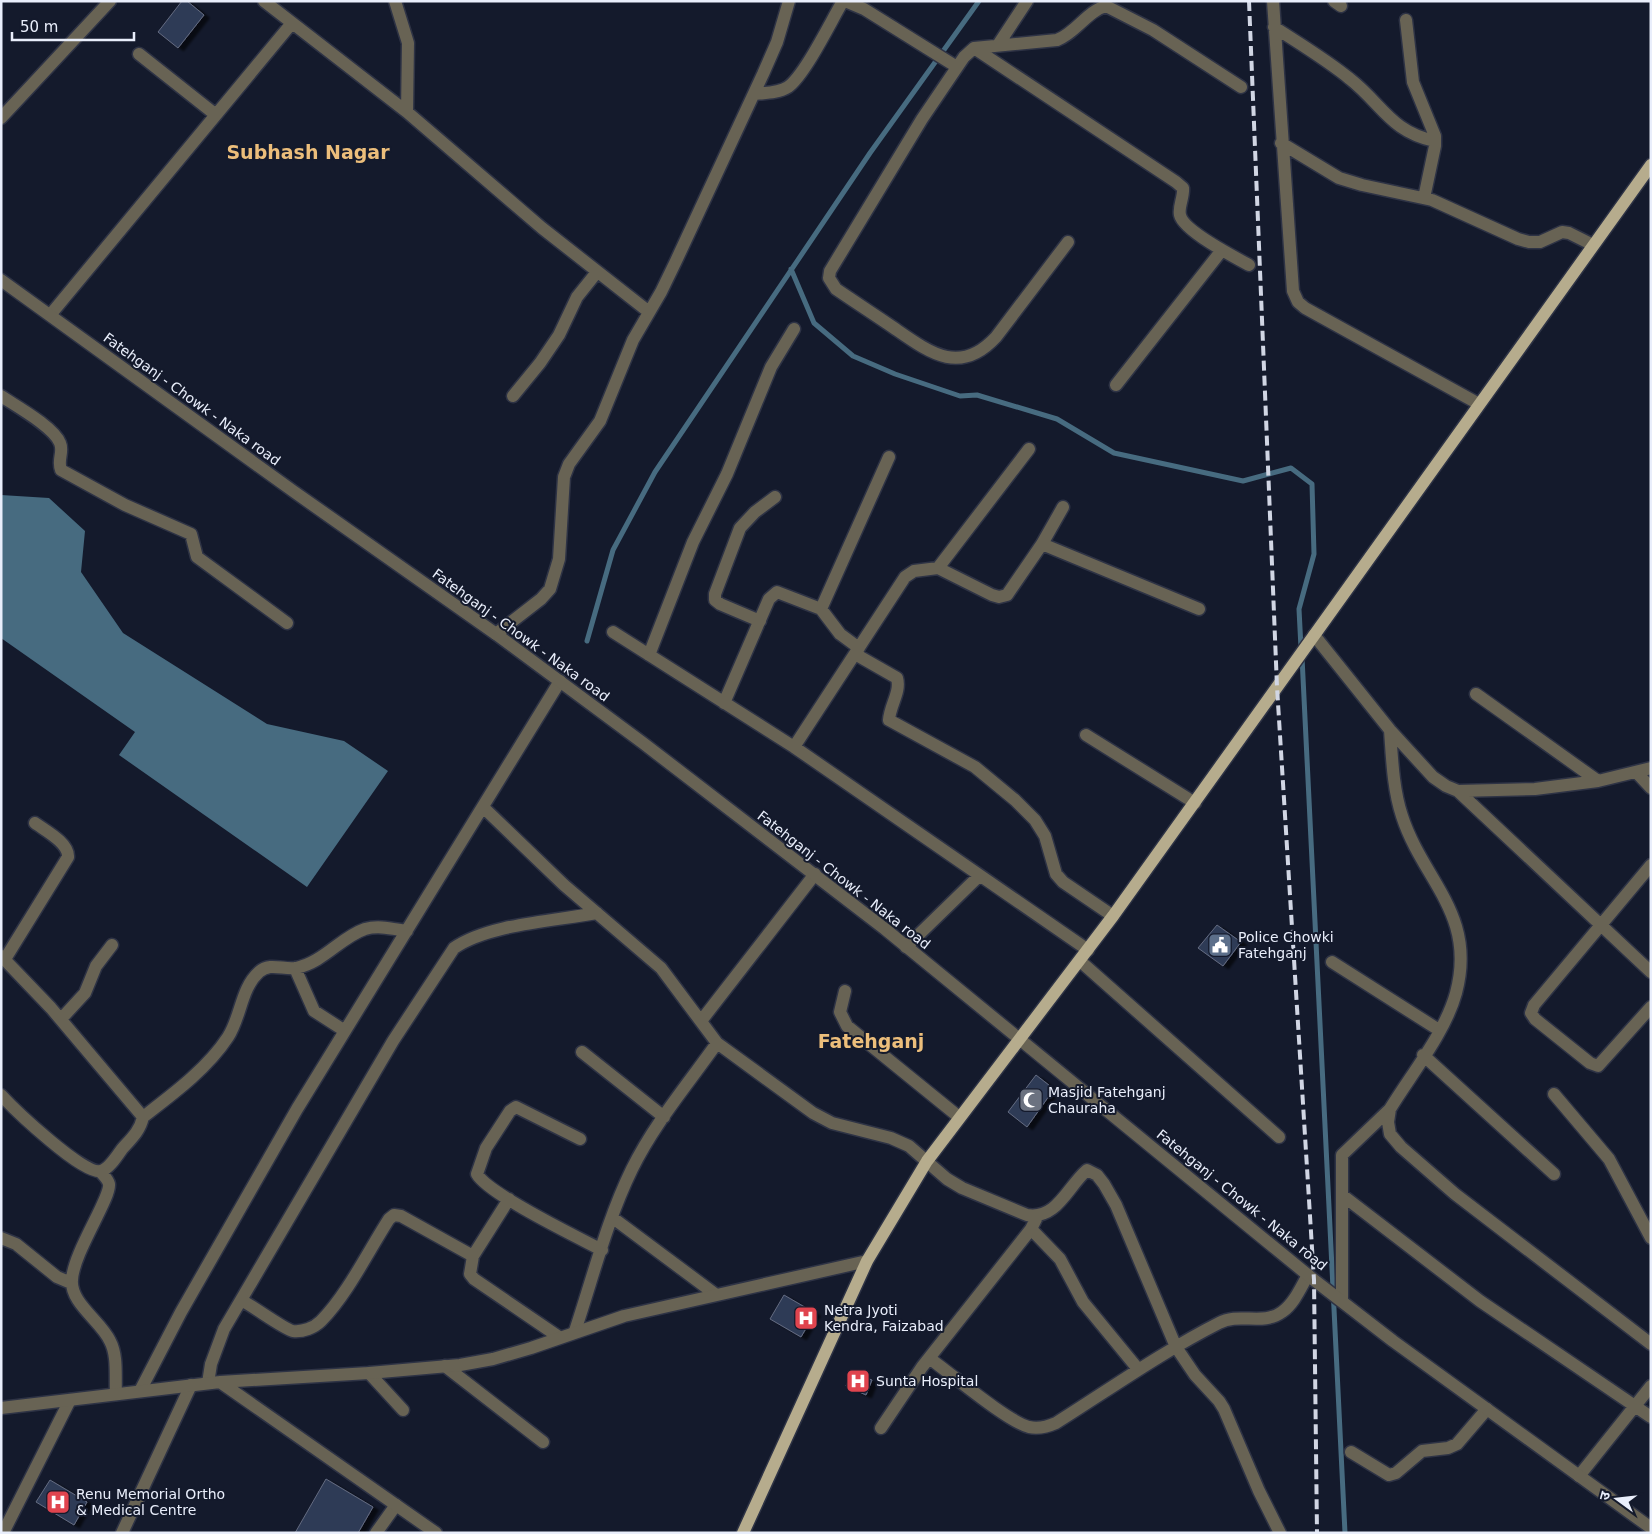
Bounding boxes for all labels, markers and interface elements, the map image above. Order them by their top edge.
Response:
scale bar [12,10,135,42]
text: 50 m [20,18,58,36]
district label: Subhash Nagar [226,141,390,163]
street label: Fatehganj - Chowk - Naka road [100,329,284,469]
street label: Fatehganj - Chowk - Naka road [429,565,613,705]
street label: Fatehganj - Chowk - Naka road [754,808,934,952]
place label: Police Chowki Fatehganj [1238,929,1334,961]
public building icon: Police Chowki Fatehganj [1207,932,1233,958]
district label: Fatehganj [818,1030,924,1052]
place label: Masjid Fatehganj Chauraha [1048,1084,1166,1116]
mosque icon: Masjid Fatehganj Chauraha [1018,1087,1044,1113]
street label: Fatehganj - Chowk - Naka road [1154,1126,1330,1274]
place label: Netra Jyoti Kendra, Faizabad [824,1302,944,1334]
hospital icon: Netra Jyoti Kendra, Faizabad [793,1305,819,1331]
hospital icon: Sunta Hospital [845,1368,871,1394]
place label: Sunta Hospital [876,1373,978,1389]
north arrow [1592,1474,1642,1524]
place label: Renu Memorial Ortho & Medical Centre [76,1486,225,1518]
hospital icon: Renu Memorial Ortho & Medical Centre [45,1489,71,1515]
text: उ [1596,1489,1613,1502]

